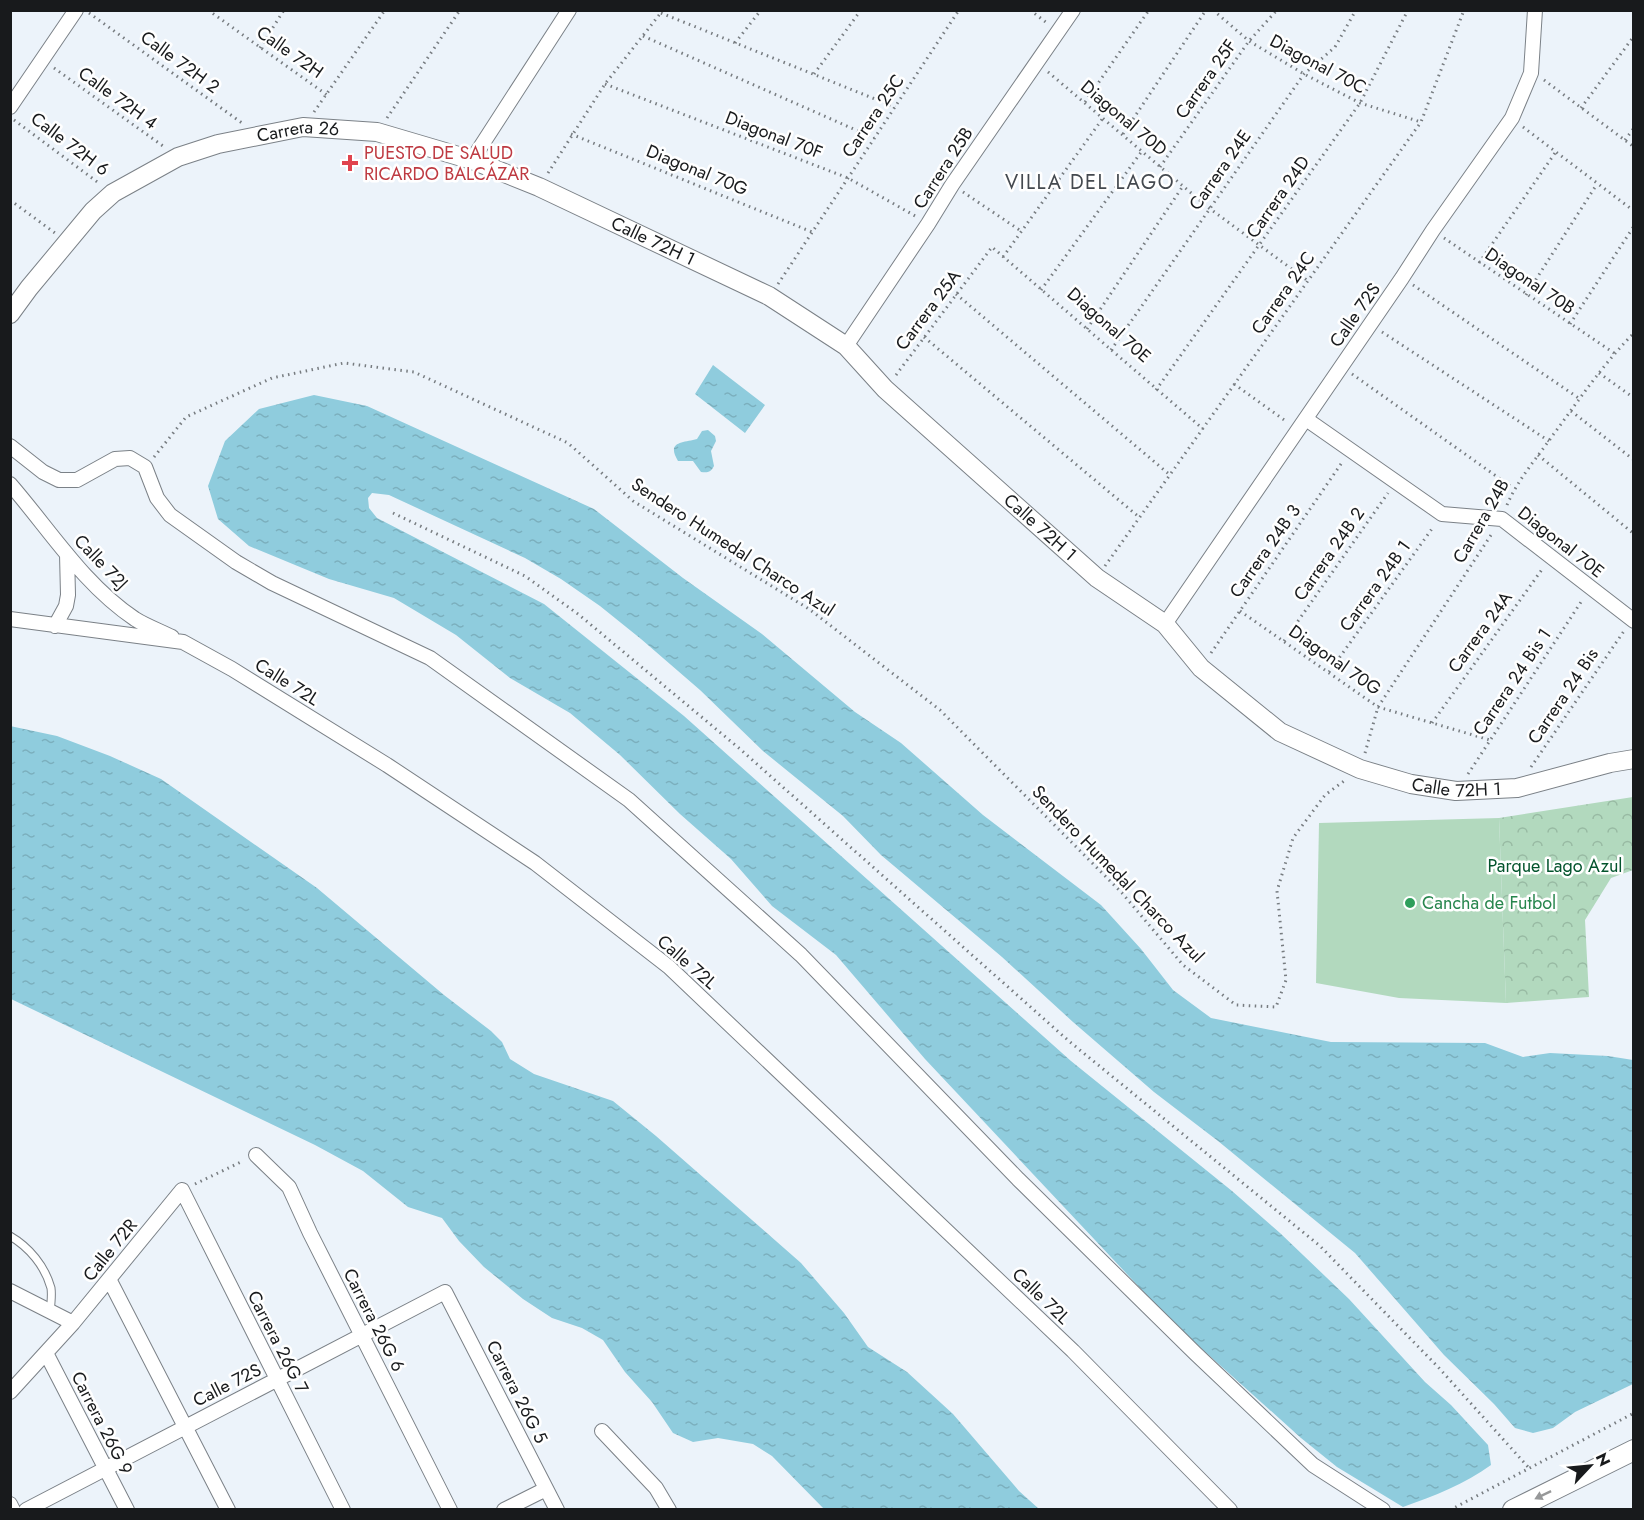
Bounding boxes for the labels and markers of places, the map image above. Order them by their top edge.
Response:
place label: PUESTO DE SALUD RICARDO BALCÁZAR [364,140,529,187]
marker: PUESTO DE SALUD RICARDO BALCÁZAR [341,154,359,172]
place label: Cancha de Futbol [1422,890,1556,916]
marker: Cancha de Futbol [1403,896,1417,910]

